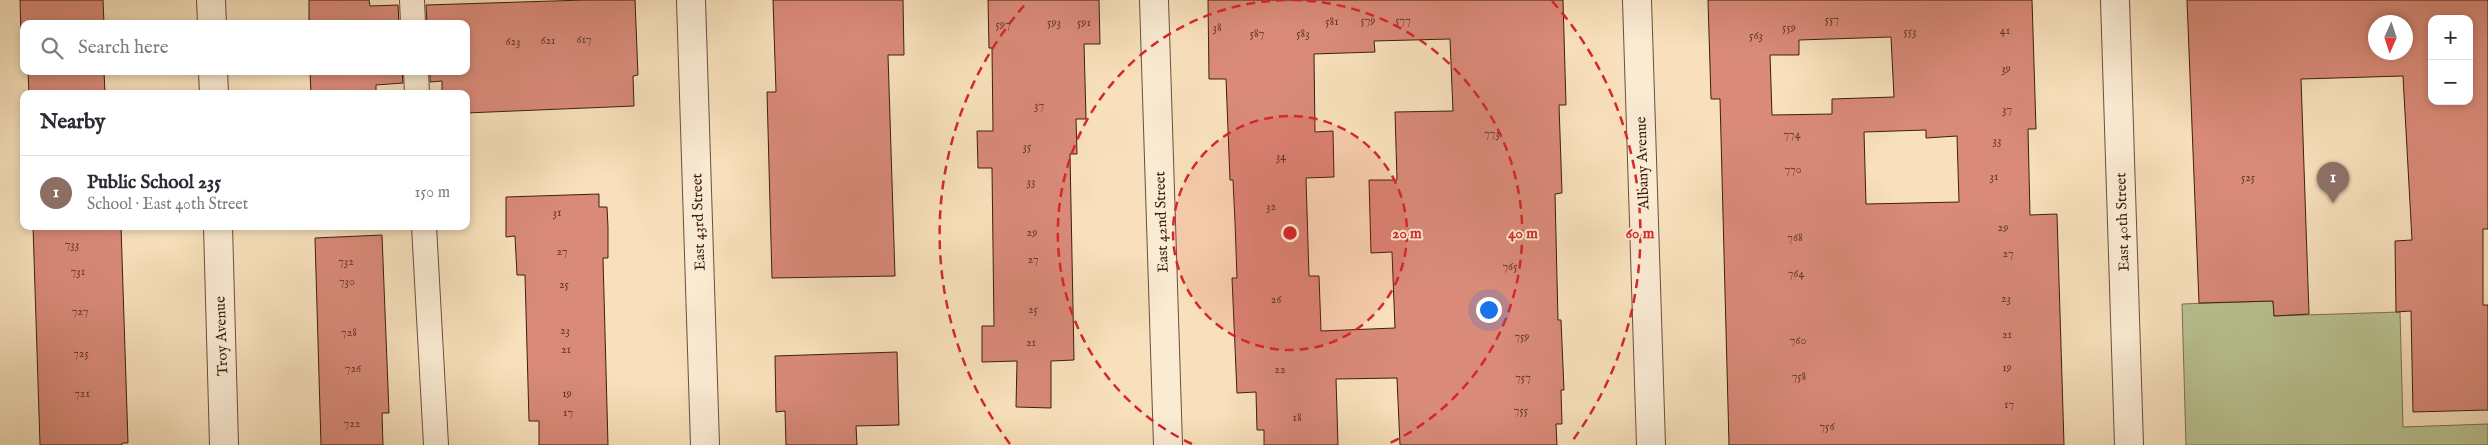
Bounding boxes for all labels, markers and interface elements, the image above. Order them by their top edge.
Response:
house number: 557 [1825,12,1839,27]
house number: 579 [1360,13,1376,28]
house number: 577 [1395,13,1411,28]
house number: 581 [1325,14,1339,29]
house number: 593 [1047,15,1061,30]
house number: 591 [1077,15,1091,30]
north arrow [2368,15,2413,60]
map controls [2428,15,2473,105]
button: + [2428,15,2473,60]
house number: 597 [995,17,1011,32]
search box [20,20,470,75]
house number: 38 [1212,20,1222,35]
house number: 559 [1782,20,1796,35]
house number: 41 [2000,23,2010,38]
house number: 553 [1903,24,1917,39]
house number: 587 [1250,26,1264,41]
house number: 583 [1296,26,1310,41]
house number: 563 [1749,28,1763,43]
house number: 617 [576,32,592,47]
house number: 621 [540,33,556,48]
icon: search [38,34,66,62]
house number: 623 [505,34,521,49]
text: Search here [78,36,169,60]
button: − [2428,60,2473,105]
house number: 39 [2001,61,2011,76]
house number: 37 [1034,98,1044,113]
house number: 37 [2002,102,2012,117]
text: Nearby [40,109,105,136]
street label: Albany Avenue [1631,116,1654,211]
house number: 773 [1484,126,1500,141]
house number: 774 [1783,127,1801,142]
house number: 33 [1993,133,2001,148]
house number: 35 [1023,139,1032,154]
house number: 34 [1276,149,1286,164]
house number: 770 [1784,162,1802,177]
pin: 1 [2317,162,2349,203]
house number: 31 [1990,169,1998,184]
house number: 525 [2241,170,2256,185]
text: Public School 235 [87,171,221,195]
street label: East 42nd Street [1150,171,1173,273]
street label: East 40th Street [2111,172,2134,272]
street label: East 43rd Street [687,173,710,271]
house number: 33 [1027,174,1035,189]
text: 1 [53,183,59,203]
text: 150 m [415,183,450,203]
text: School · East 40th Street [87,195,248,215]
house number: 32 [1266,199,1276,214]
house number: 31 [553,205,561,220]
house number: 29 [1998,220,2008,235]
centre of rings [1281,224,1299,242]
text: 20 m [1392,224,1422,243]
text: 40 m [1508,224,1538,243]
text: 60 m [1626,224,1655,243]
house number: 29 [1027,225,1037,240]
house number: 768 [1787,230,1803,245]
house number: 733 [65,237,79,252]
house number: 27 [556,244,568,259]
house number: 27 [2002,246,2014,261]
house number: 27 [1027,252,1039,267]
house number: 732 [338,254,354,269]
house number: 765 [1502,259,1518,274]
house number: 731 [71,264,85,279]
house number: 764 [1788,266,1804,281]
house number: 730 [339,274,355,289]
house number: 25 [559,277,570,292]
house number: 23 [2001,291,2011,306]
house number: 26 [1271,292,1282,307]
street label: Troy Avenue [211,296,232,376]
your location [1476,297,1502,323]
house number: 25 [1028,302,1039,317]
house number: 727 [72,304,88,319]
house number: 23 [560,323,570,338]
house number: 728 [341,325,357,340]
house number: 21 [2002,327,2012,342]
house number: 759 [1514,329,1530,344]
house number: 760 [1790,333,1806,348]
house number: 21 [1026,335,1036,350]
house number: 21 [561,342,571,357]
house number: 725 [73,346,89,361]
house number: 19 [2002,360,2012,375]
house number: 726 [345,361,362,376]
house number: 22 [1274,362,1286,377]
house number: 758 [1792,369,1807,384]
house number: 757 [1515,370,1531,385]
house number: 721 [74,386,90,401]
house number: 19 [562,386,572,401]
house number: 17 [2004,397,2014,412]
house number: 755 [1514,403,1529,418]
house number: 17 [563,405,573,420]
house number: 18 [1292,410,1302,425]
house number: 722 [344,416,361,431]
house number: 756 [1820,419,1835,434]

